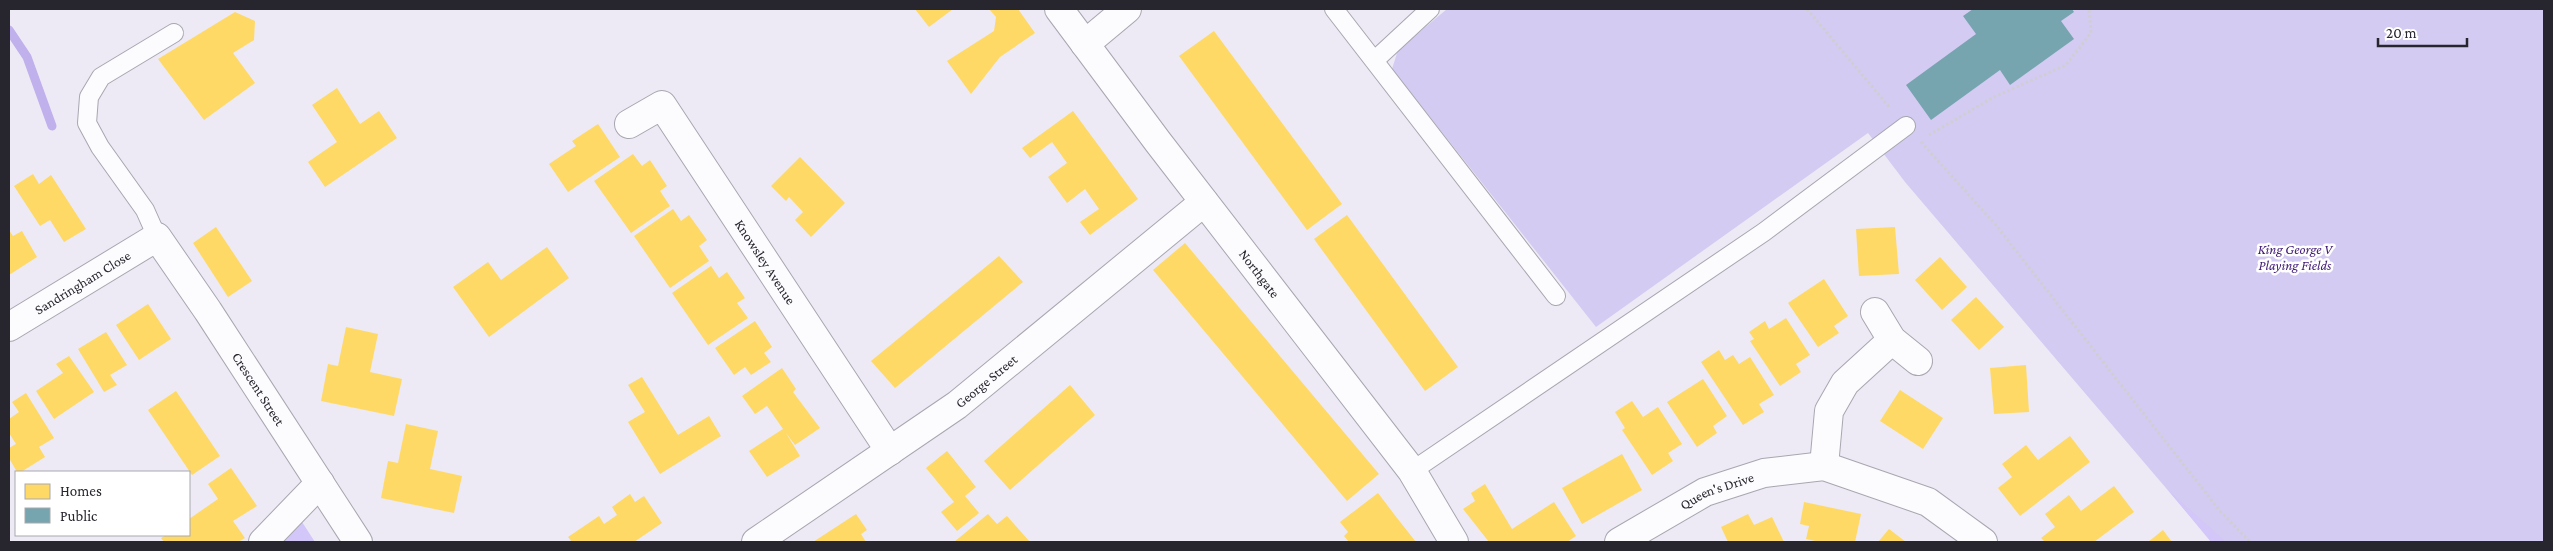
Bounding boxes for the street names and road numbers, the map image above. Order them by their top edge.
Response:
street label: Knowsley Avenue [732,216,799,307]
street label: Northgate [1236,246,1283,301]
street label: Sandringham Close [32,247,133,318]
street label: Crescent Street [229,349,288,429]
street label: George Street [952,351,1021,411]
street label: Queen's Drive [1677,469,1756,513]

